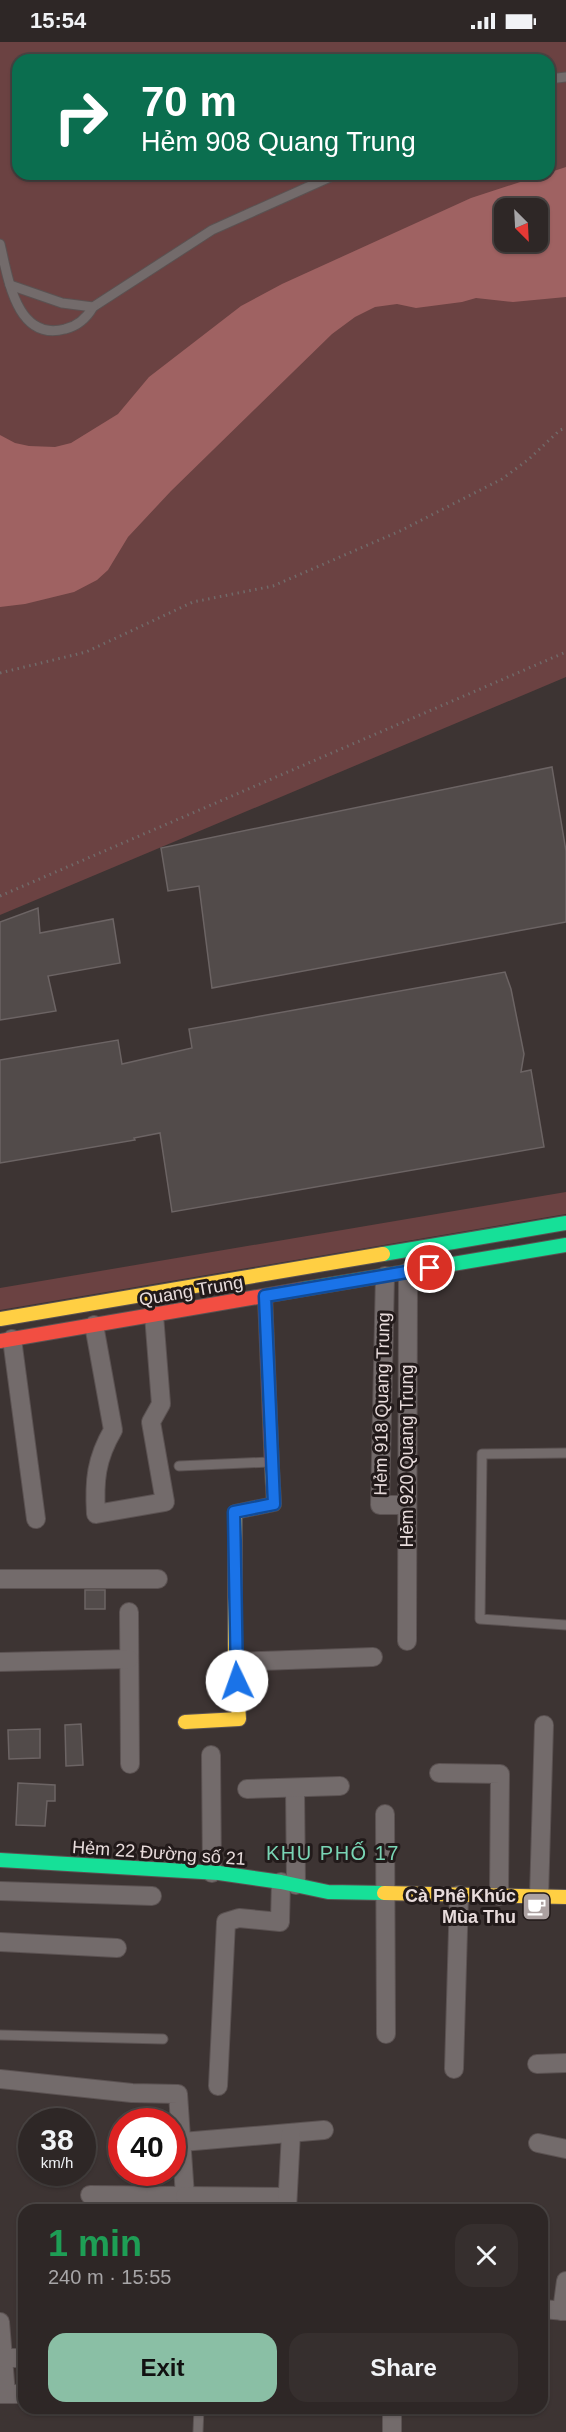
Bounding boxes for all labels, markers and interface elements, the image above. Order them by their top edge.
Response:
text: 15:54 [30,8,86,33]
icon: right [42,78,120,156]
text: 70 m [141,78,237,125]
text: Hẻm 908 Quang Trung [141,127,416,157]
north arrow [494,198,548,252]
map controls [494,198,548,252]
pin [404,1242,455,1293]
icon: arrive [413,1251,446,1284]
street label: Quang Trung [138,1272,244,1310]
street label: Hẻm 918 Quang Trung [370,1312,394,1496]
street label: Hẻm 920 Quang Trung [397,1364,417,1548]
position arrow [205,1649,269,1713]
street label: Hẻm 22 Đường số 21 [72,1837,246,1869]
district label: KHU PHỐ 17 [266,1841,400,1864]
place label: Cà Phê Khúc Mùa Thu [405,1886,516,1927]
cafe icon: Cà Phê Khúc Mùa Thu [521,1890,553,1922]
speed limit sign: 40 [108,2108,186,2186]
text: 38 [40,2123,74,2156]
text: km/h [41,2154,73,2171]
text: 1 min [48,2223,142,2264]
button: close [455,2224,518,2287]
text: 240 m · 15:55 [48,2266,171,2288]
button: Exit [48,2333,277,2402]
button: Share [289,2333,518,2402]

